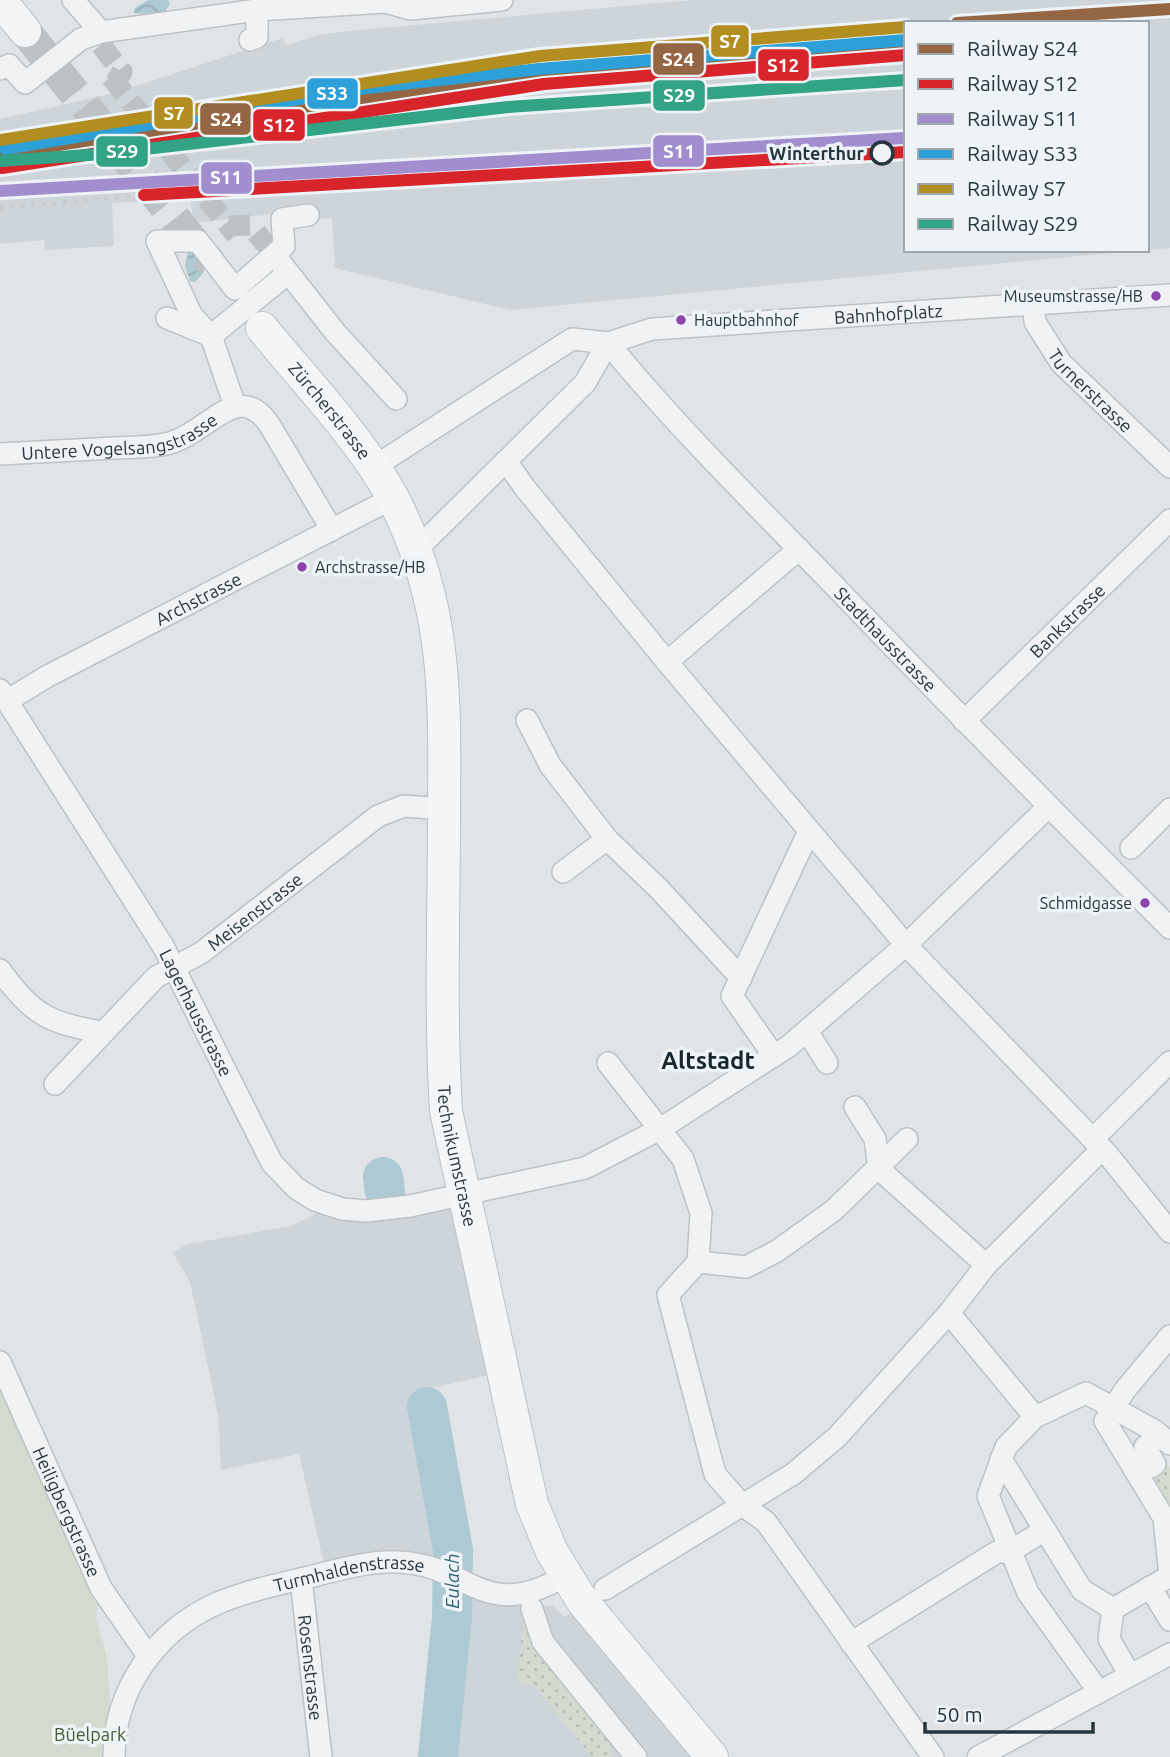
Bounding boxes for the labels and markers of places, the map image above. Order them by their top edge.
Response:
marker: Winterthur [870,141,894,165]
place label: Winterthur [769,143,865,163]
place label: Museumstrasse/HB [1004,287,1143,305]
marker: Museumstrasse/HB [1149,289,1163,303]
place label: Hauptbahnhof [694,311,800,329]
marker: Hauptbahnhof [674,313,688,327]
place label: Archstrasse/HB [315,558,425,576]
marker: Archstrasse/HB [295,560,309,574]
place label: Schmidgasse [1040,894,1132,912]
marker: Schmidgasse [1138,896,1152,910]

